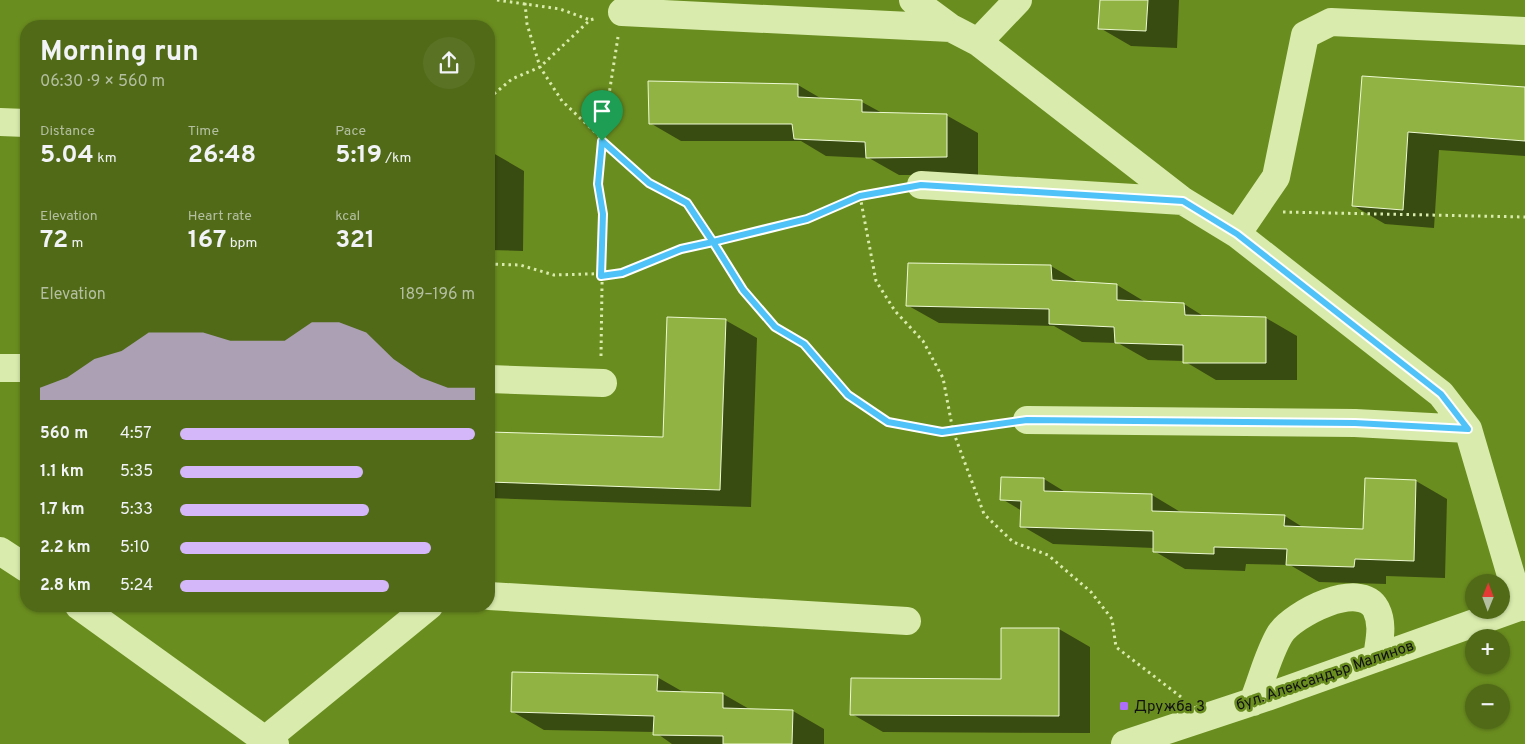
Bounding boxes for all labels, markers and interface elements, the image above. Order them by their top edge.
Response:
text: Morning run [40,35,199,71]
button: share [423,37,475,89]
text: 06:30 · 9 × 560 m [40,72,165,92]
pin [581,90,623,141]
icon: arrive [588,97,616,125]
text: Distance [40,123,95,140]
text: Time [188,123,219,140]
text: Pace [335,123,366,140]
text: 5.04 [40,140,94,172]
text: 26:48 [188,140,256,172]
text: 5:19 [335,140,382,172]
text: km [94,150,117,167]
text: /km [382,150,411,167]
text: Elevation [40,208,98,225]
text: Heart rate [188,208,252,225]
text: kcal [335,208,360,225]
text: 72 [40,225,68,257]
text: 167 [188,225,226,257]
text: 321 [335,225,375,257]
text: m [68,235,83,252]
text: bpm [226,235,257,252]
text: Elevation [40,285,106,305]
text: 189–196 m [399,285,475,305]
text: 560 m [40,424,88,444]
text: 4:57 [120,424,152,444]
text: 1.1 km [40,462,84,482]
text: 5:35 [120,462,153,482]
text: 1.7 km [40,500,85,520]
text: 5:33 [120,500,153,520]
text: 2.2 km [40,538,90,558]
text: 5:10 [120,538,150,558]
north arrow [1465,574,1510,619]
map controls [1465,574,1510,729]
text: 2.8 km [40,576,91,596]
text: 5:24 [120,576,153,596]
button: + [1465,629,1510,674]
street label: бул. Александър Малинов [1234,637,1417,716]
button: − [1465,684,1510,729]
place label: Дружба 3 [1134,698,1205,717]
marker: Дружба 3 [1118,700,1130,712]

